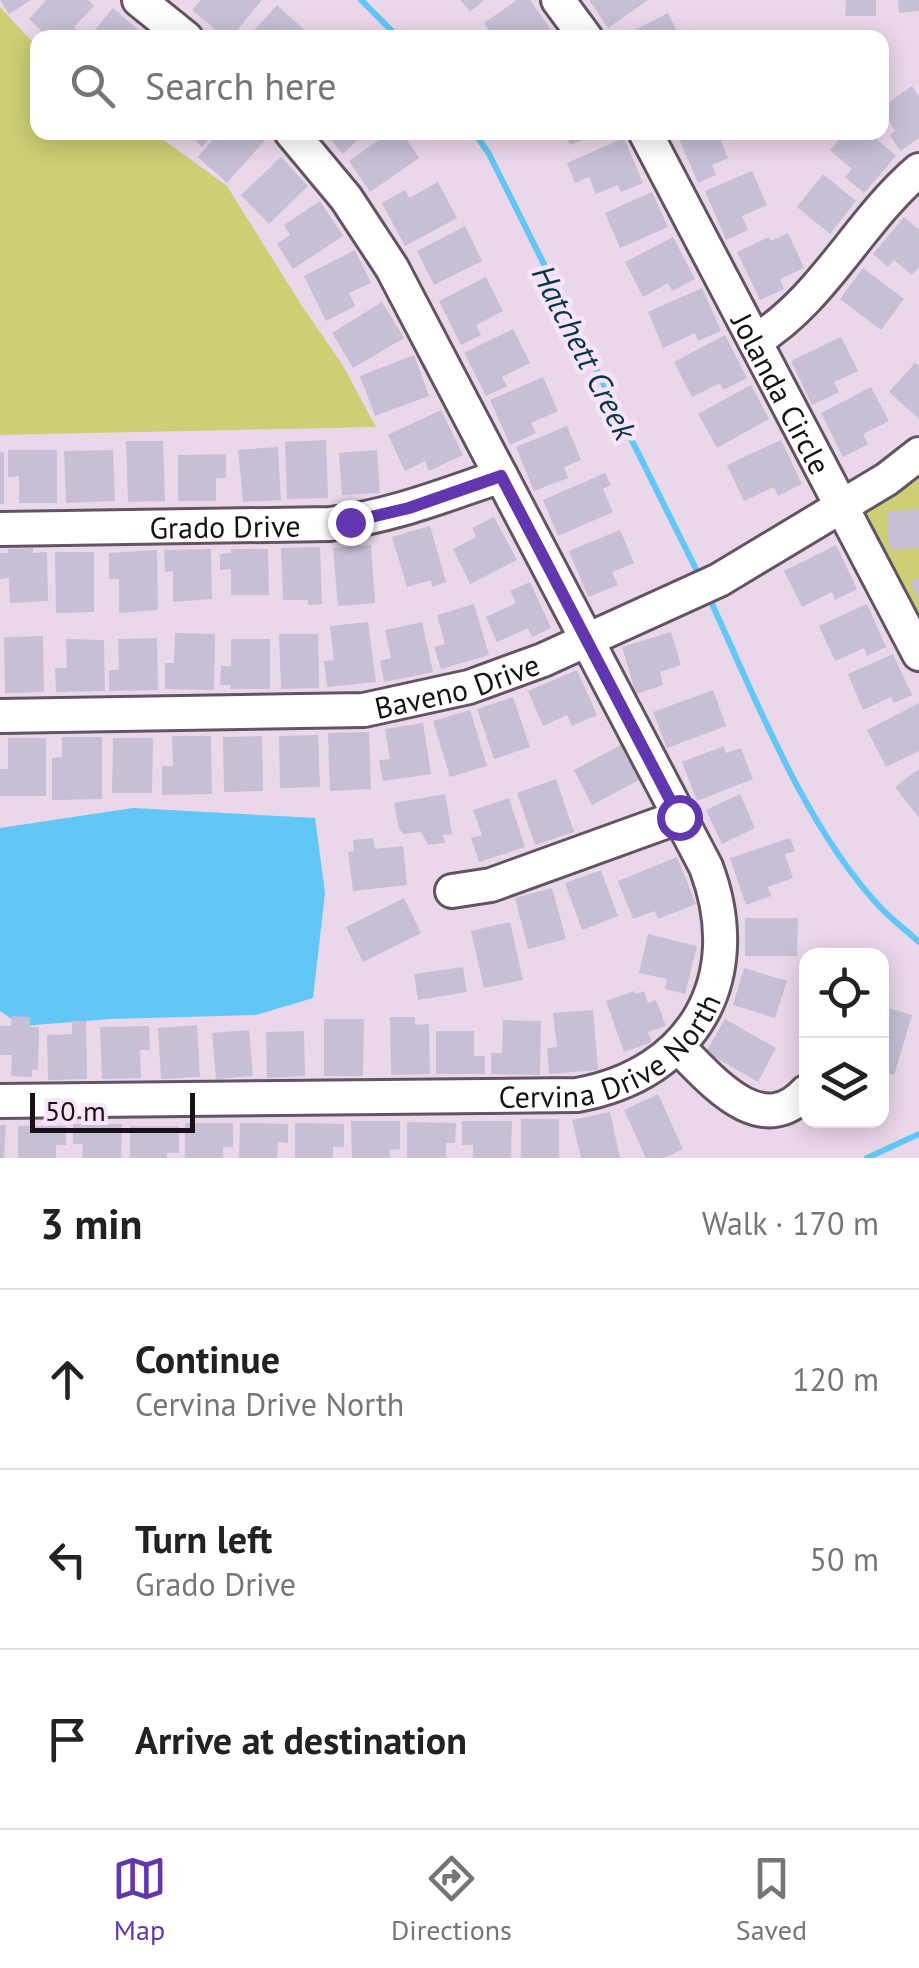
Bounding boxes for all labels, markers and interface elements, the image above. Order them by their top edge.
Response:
search box [30,30,889,140]
icon: search [65,58,120,113]
text: Search here [145,61,337,110]
water label: Hatchett Creek [523,257,648,448]
street label: Jolanda Circle [723,304,840,481]
route end [328,500,374,546]
street label: Grado Drive [149,505,301,546]
street label: Baveno Drive [371,644,545,727]
route start [657,795,703,841]
map controls [799,948,889,1128]
button: locate [799,948,889,1038]
street label: Cervina Drive North [498,987,728,1115]
button: layers [799,1038,889,1128]
scale bar [30,1088,195,1132]
text: 50 m [45,1092,106,1129]
text: 3 min [40,1196,142,1251]
text: Walk · 170 m [702,1202,879,1244]
text: Continue [135,1334,280,1383]
icon: ahead [40,1352,95,1407]
text: 120 m [792,1358,879,1400]
text: Cervina Drive North [135,1383,404,1425]
text: Turn left [135,1514,272,1563]
icon: left [40,1532,95,1587]
text: 50 m [810,1538,879,1580]
text: Grado Drive [135,1563,296,1605]
icon: arrive [40,1712,95,1767]
text: Arrive at destination [135,1715,467,1764]
tab: Map [112,1851,167,1948]
tab: Directions [391,1851,512,1948]
tab: Saved [736,1851,807,1948]

